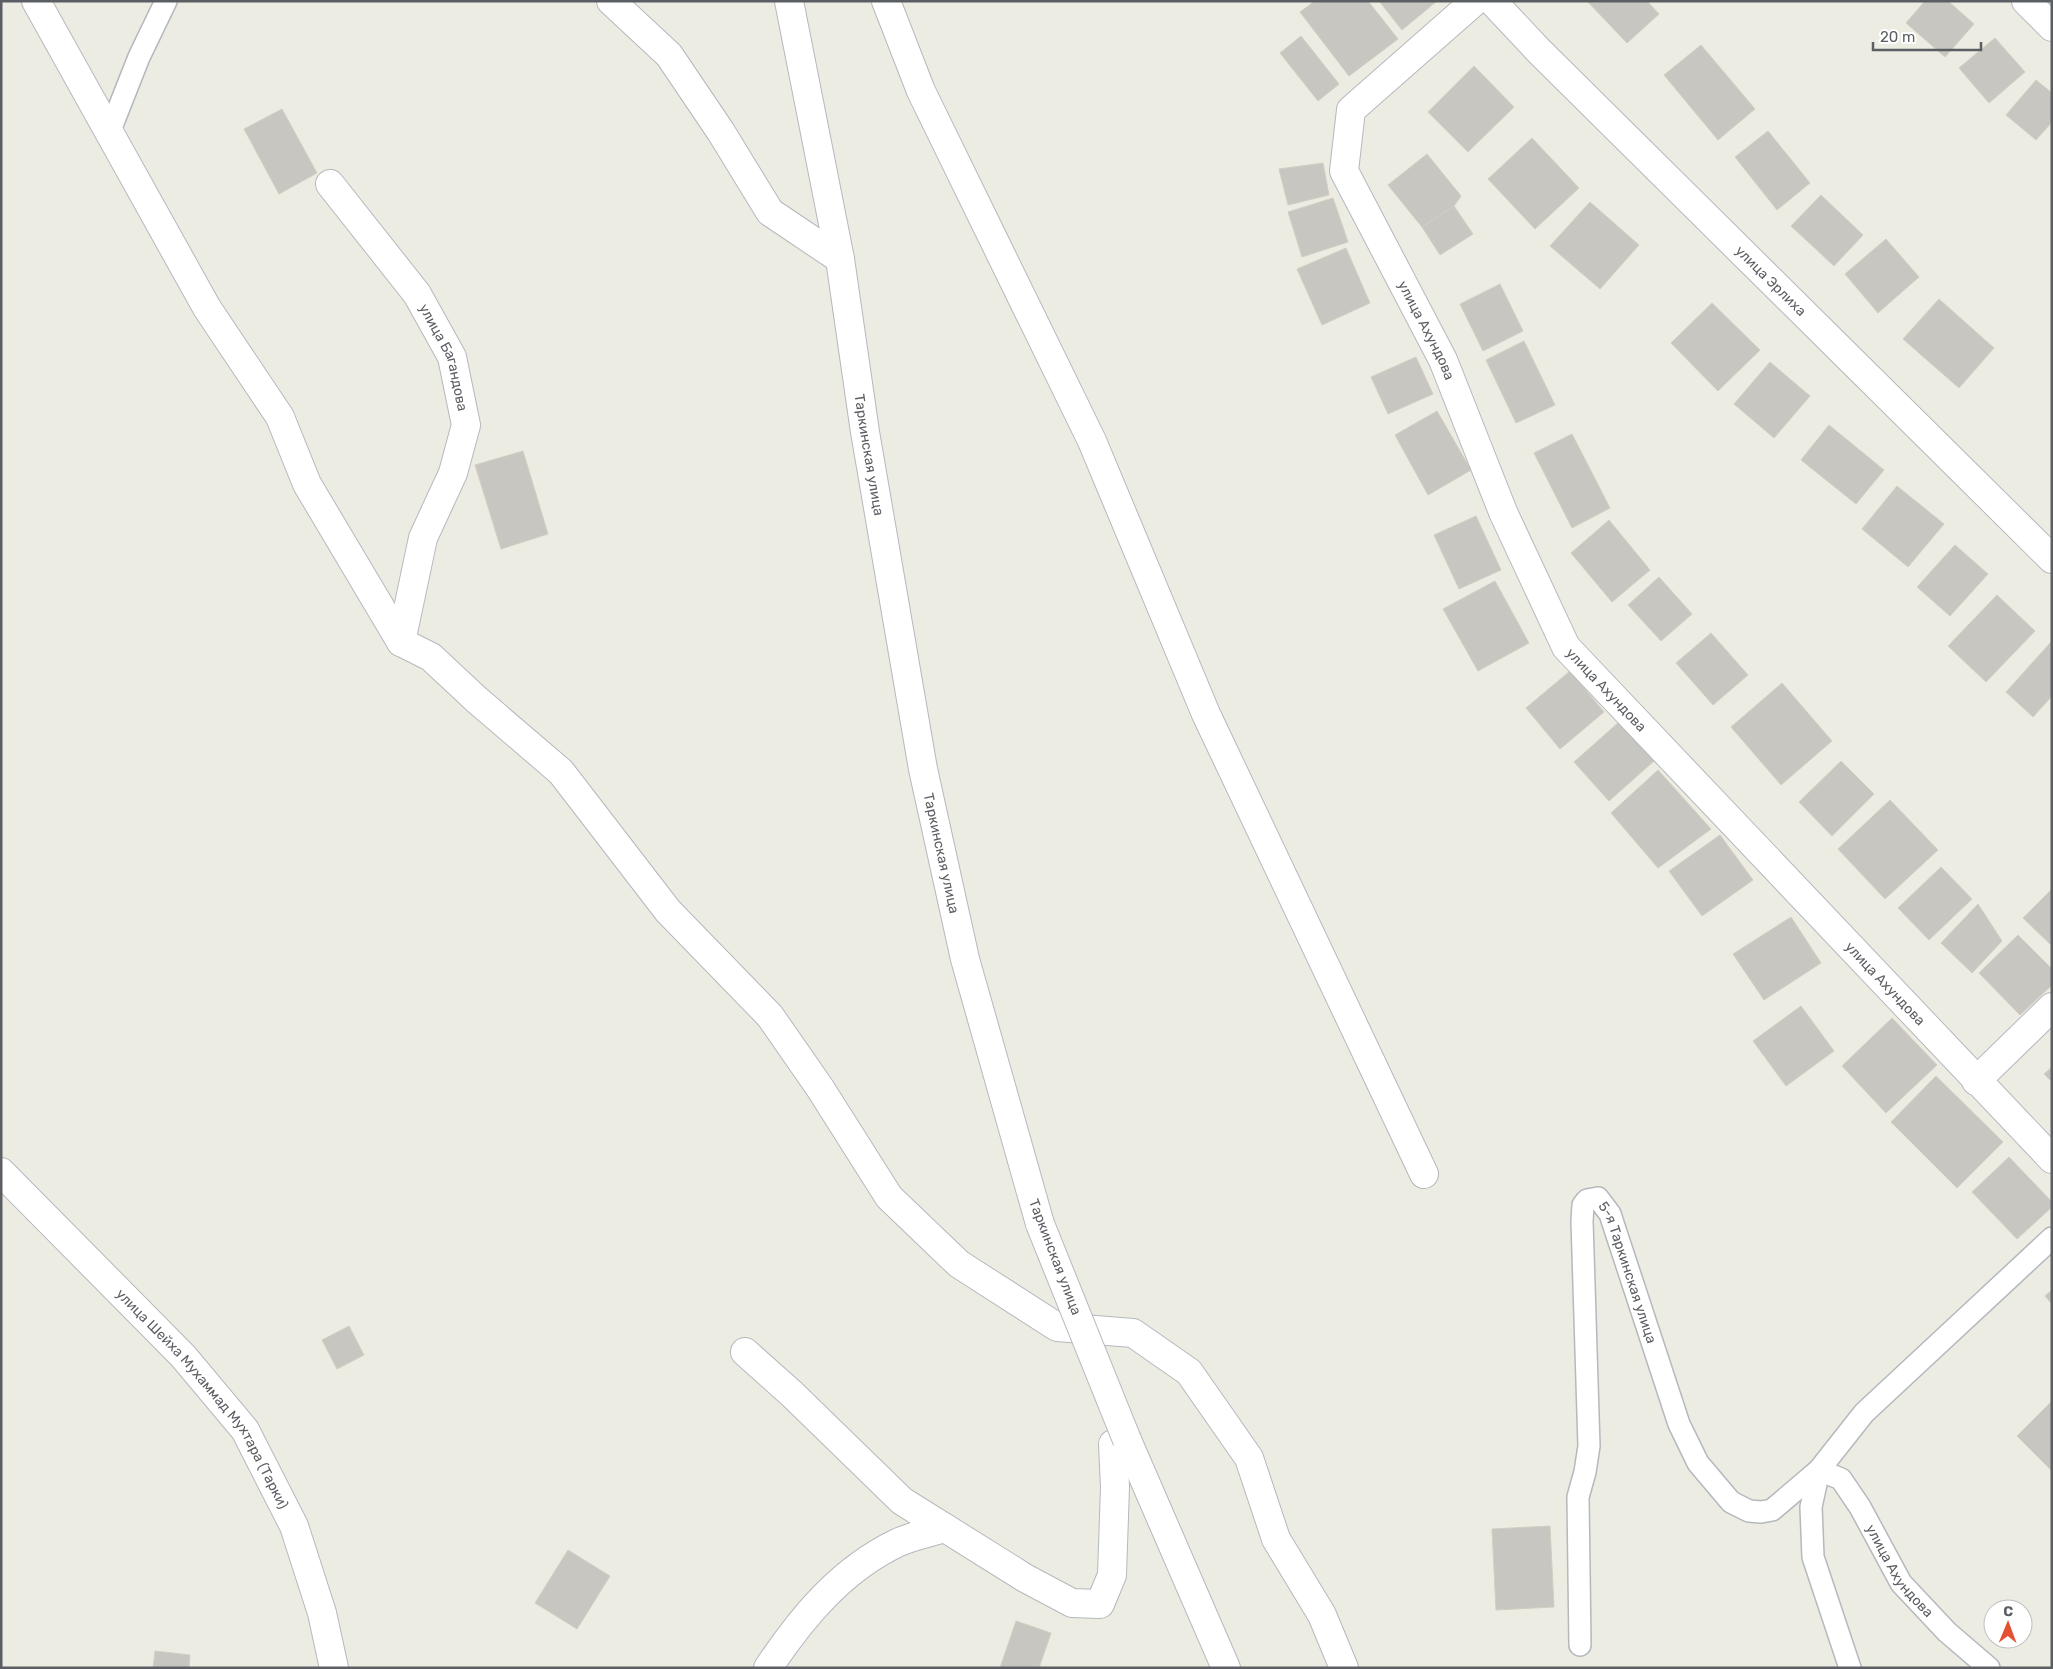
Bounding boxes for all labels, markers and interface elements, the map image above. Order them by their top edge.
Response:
scale bar [1873,20,1980,52]
text: 20 m [1880,28,1915,46]
street label: улица Эрлиха [1732,242,1810,319]
street label: улица Ахундова [1394,278,1458,382]
street label: улица Багандова [416,301,471,413]
street label: Таркинская улица [851,393,888,517]
street label: улица Ахундова [1563,644,1650,735]
street label: Таркинская улица [920,791,963,915]
street label: улица Ахундова [1842,938,1929,1029]
street label: Таркинская улица [1025,1197,1085,1317]
street label: 5-я Таркинская улица [1595,1198,1660,1346]
street label: улица Шейха Мухаммад Мухтара (Тарки) [113,1285,292,1512]
street label: улица Ахундова [1863,1521,1937,1621]
north arrow [1983,1599,2033,1649]
text: С [2003,1603,2013,1620]

